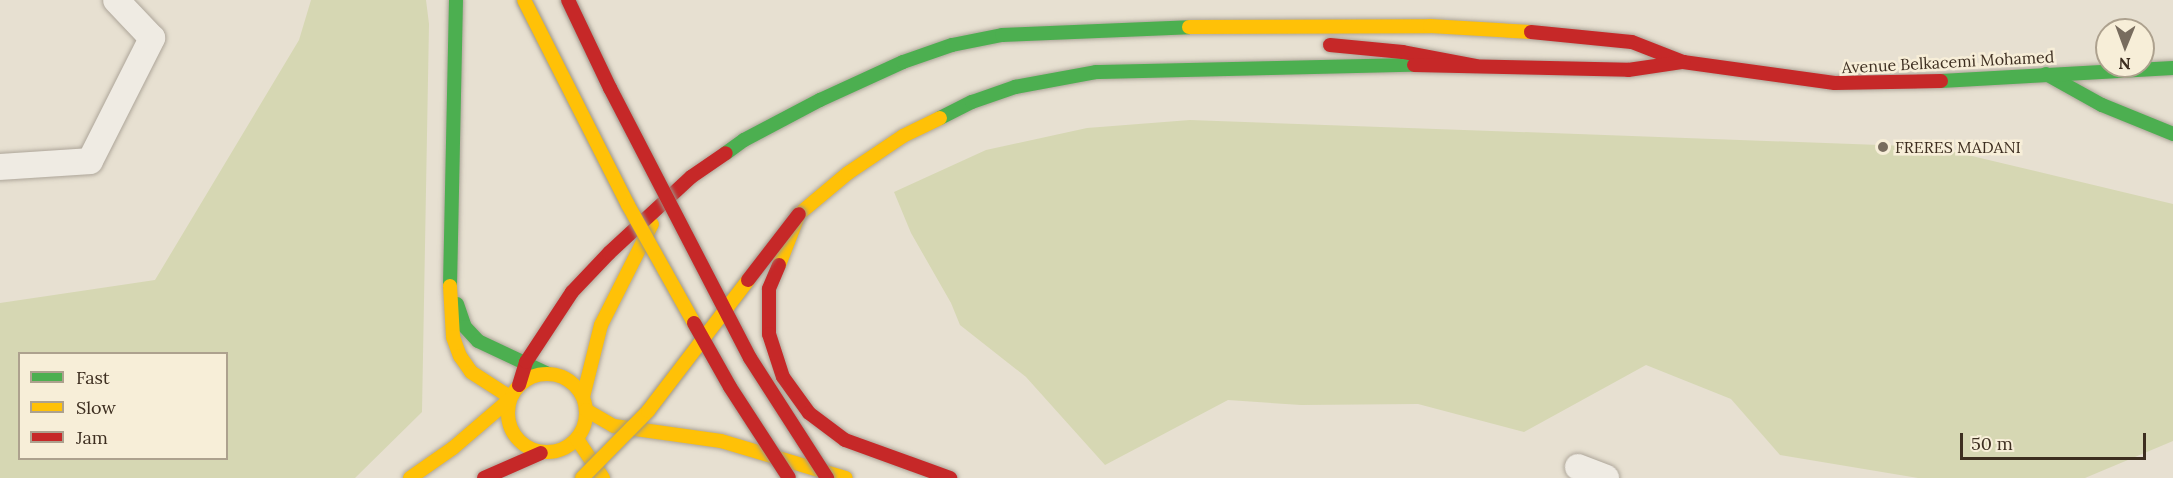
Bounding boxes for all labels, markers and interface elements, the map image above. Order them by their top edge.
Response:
north arrow [2095,18,2155,78]
street label: Avenue Belkacemi Mohamed [1841,47,2055,77]
text: N [2118,54,2131,74]
place label: FRERES MADANI [1895,137,2021,157]
marker: FRERES MADANI [1876,140,1890,154]
legend [18,352,228,460]
text: Fast [76,366,110,389]
text: Slow [76,396,116,419]
scale bar [1963,421,2149,459]
text: Jam [76,426,108,449]
text: 50 m [1971,432,2013,455]

